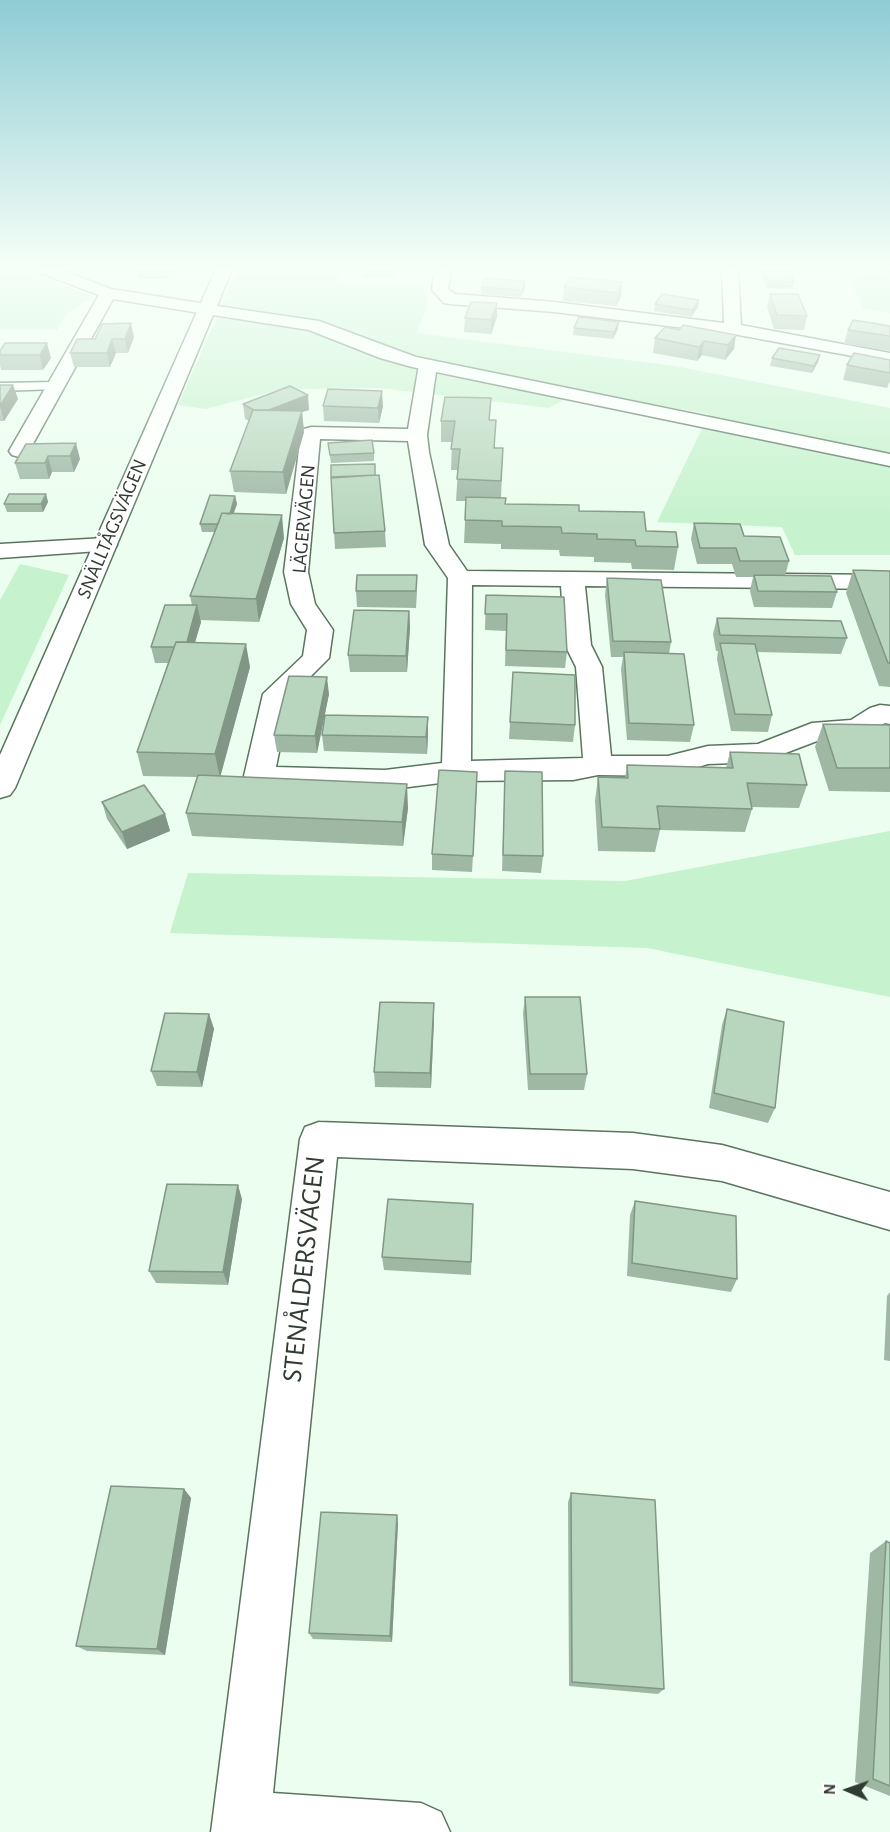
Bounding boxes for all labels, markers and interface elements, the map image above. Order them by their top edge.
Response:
street label: SNÄLLTÅGSVÄGEN [72,456,152,602]
street label: LÄGERVÄGEN [287,464,321,574]
street label: STENÅLDERSVÄGEN [275,1154,333,1384]
north arrow [818,1760,878,1820]
text: N [822,1784,838,1795]

